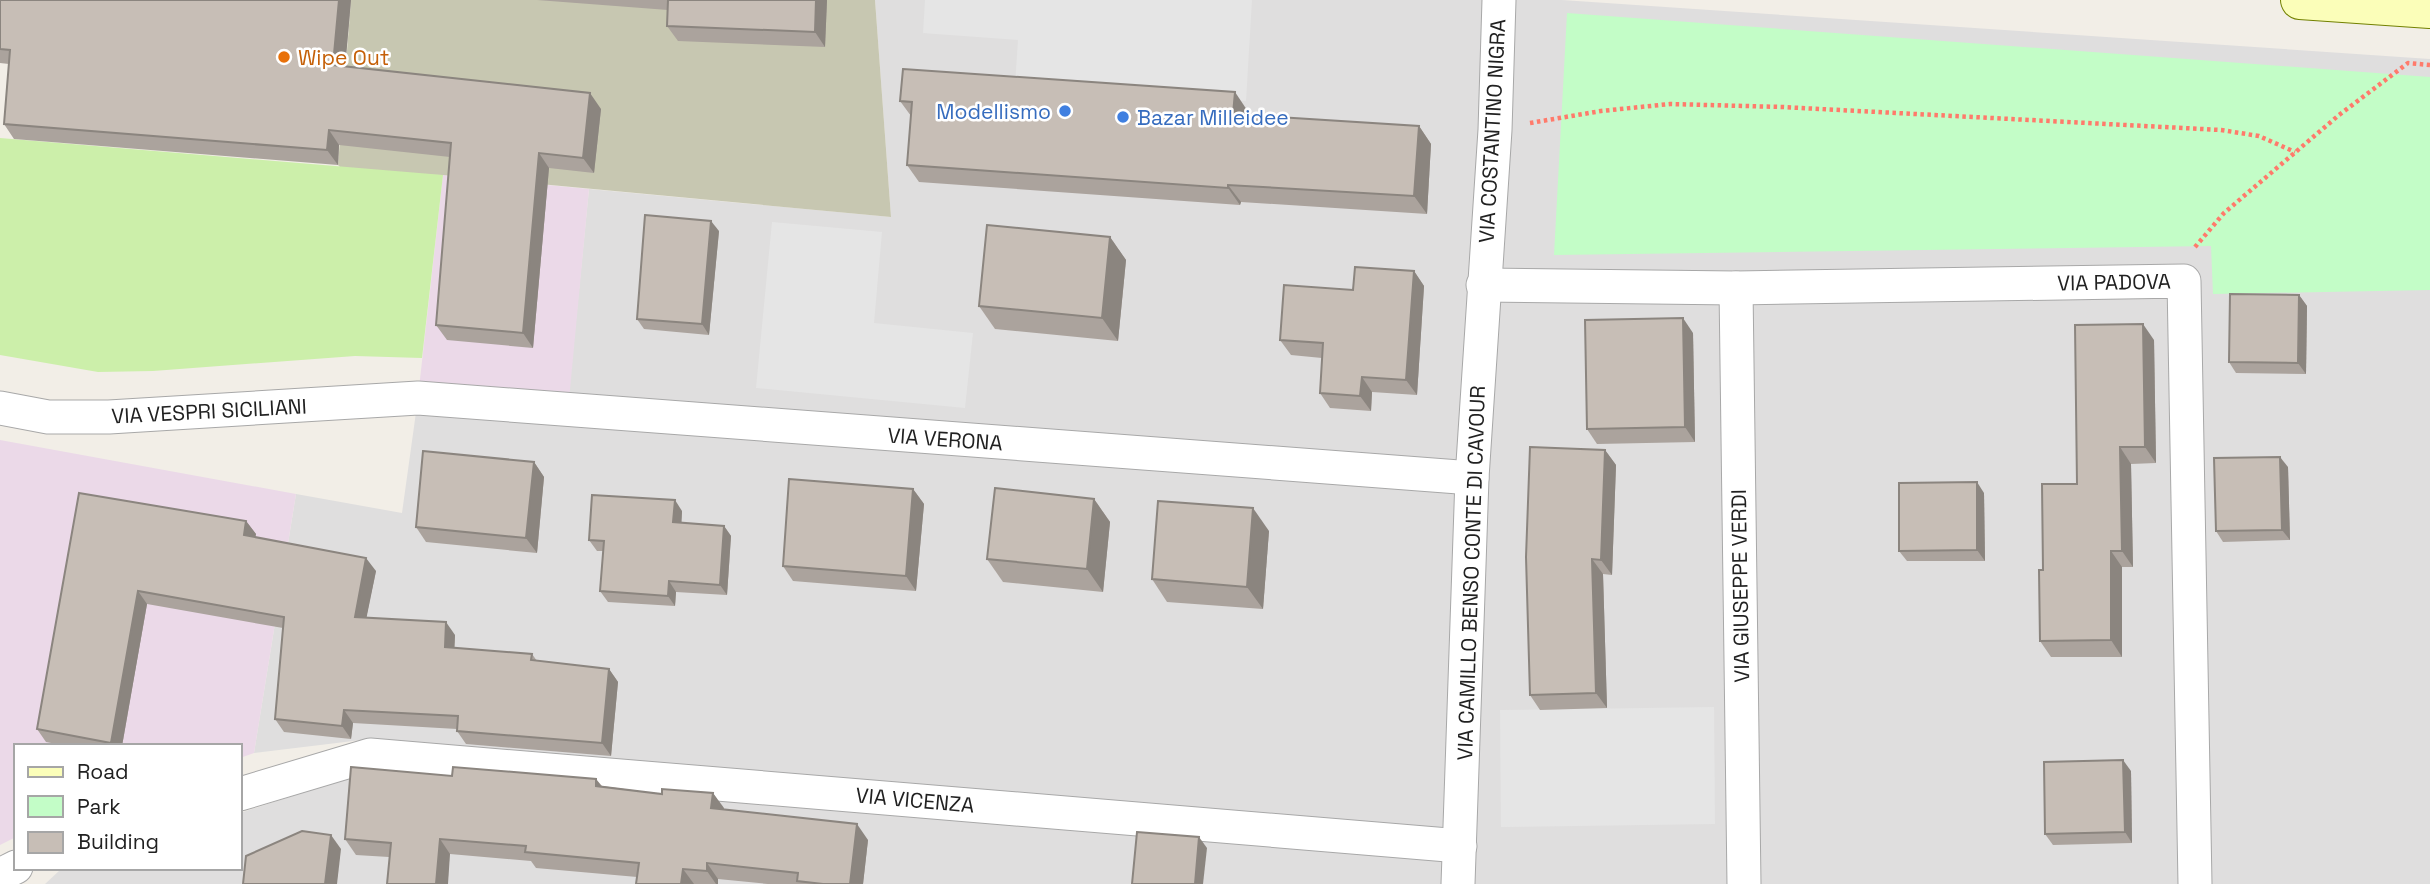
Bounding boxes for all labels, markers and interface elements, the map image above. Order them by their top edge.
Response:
street label: VIA COSTANTINO NIGRA [1473,18,1511,244]
place label: Wipe Out [298,44,389,71]
marker: Wipe Out [276,49,292,65]
place label: Modellismo [936,98,1051,125]
marker: Modellismo [1057,103,1073,119]
place label: Bazar Milleidee [1137,104,1289,131]
marker: Bazar Milleidee [1115,109,1131,125]
street label: VIA PADOVA [2057,268,2171,296]
street label: VIA CAMILLO BENSO CONTE DI CAVOUR [1451,385,1491,761]
street label: VIA VESPRI SICILIANI [111,392,307,430]
street label: VIA VERONA [886,422,1004,456]
street label: VIA GIUSEPPE VERDI [1725,489,1755,683]
legend [14,744,242,870]
text: Road [77,758,129,785]
street label: VIA VICENZA [855,781,975,819]
text: Park [77,793,121,820]
text: Building [77,828,159,855]

